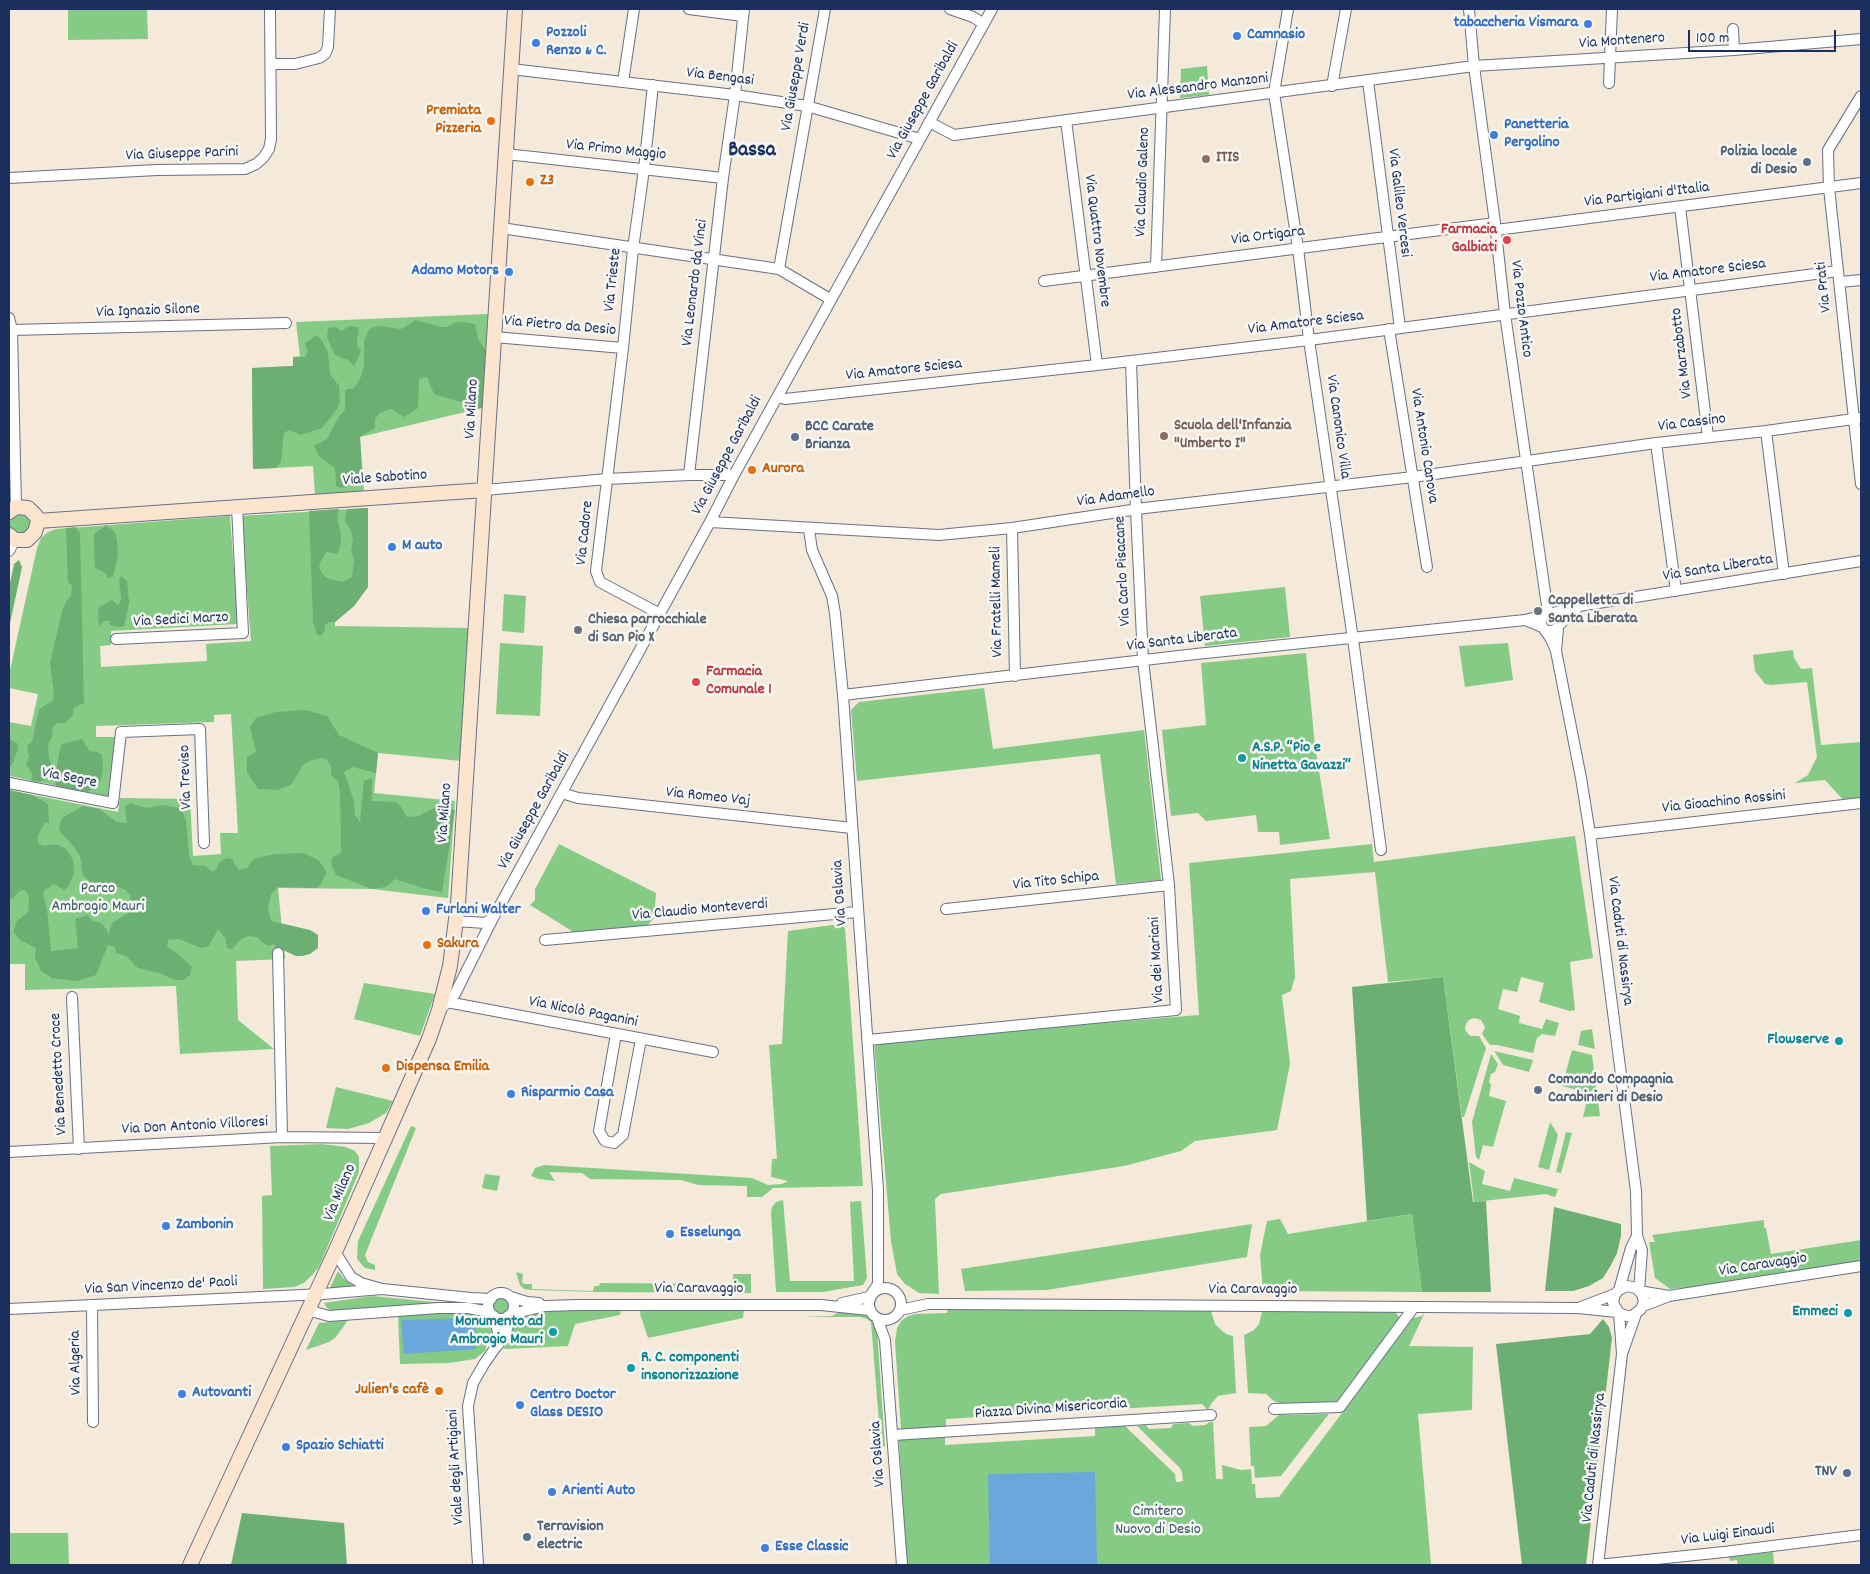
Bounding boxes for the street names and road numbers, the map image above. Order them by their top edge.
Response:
street label: Via Giuseppe Verdi [778,21,816,133]
street label: Via Montenero [1578,29,1666,55]
street label: Via Giuseppe Garibaldi [884,39,964,163]
street label: Via Bengasi [685,64,755,92]
street label: Via Alessandro Manzoni [1126,70,1270,106]
street label: Via Claudio Galeno [1132,127,1156,237]
street label: Via Primo Maggio [565,136,667,166]
street label: Via Giuseppe Parini [125,143,239,167]
street label: Via Galileo Vercesi [1382,147,1414,259]
street label: Via Quattro Novembre [1078,173,1114,309]
street label: Via Partigiani d'Italia [1583,179,1711,213]
street label: Via Leonardo da Vinci [679,218,713,348]
street label: Via Ortigara [1230,223,1306,251]
street label: Via Trieste [601,247,627,313]
street label: Via Amatore Sciesa [1649,255,1767,289]
street label: Via Pozzo Antico [1505,259,1535,359]
street label: Via Prati [1813,260,1837,314]
street label: Via Ignazio Silone [96,301,200,323]
street label: Via Amatore Sciesa [1247,307,1365,341]
street label: Via Marzabotto [1668,307,1698,399]
street label: Via Pietro da Desio [503,313,617,341]
street label: Via Amatore Sciesa [845,355,963,387]
street label: Via Canonico Villa [1320,374,1354,480]
street label: Via Milano [462,379,484,439]
street label: Via Antonio Canova [1404,387,1442,505]
street label: Via Giuseppe Garibaldi [689,393,767,519]
street label: Via Cassino [1657,410,1727,438]
street label: Viale Sabotino [342,466,428,492]
street label: Via Adamello [1076,483,1156,513]
street label: Via Cadore [573,500,599,566]
street label: Via Carlo Pisacane [1112,515,1136,627]
street label: Via Fratelli Mameli [987,546,1009,658]
street label: Via Santa Liberata [1662,551,1774,587]
street label: Via Sedici Marzo [133,609,229,633]
street label: Via Santa Liberata [1126,625,1238,657]
street label: Via Treviso [176,744,198,810]
street label: Via Giuseppe Garibaldi [495,749,575,873]
street label: Via Segre [40,764,98,794]
street label: Via Milano [434,782,458,844]
street label: Via Romeo Vaj [665,784,751,812]
street label: Via Gioachino Rossini [1661,787,1787,819]
street label: Via Oslavia [829,859,853,927]
street label: Via Tito Schipa [1012,868,1100,896]
street label: Via Caduti di Nassirya [1602,875,1636,1007]
street label: Via Claudio Monteverdi [631,896,769,926]
street label: Via dei Mariani [1146,916,1170,1004]
street label: Via Nicolò Paganini [527,993,639,1033]
street label: Via Benedetto Croce [47,1012,73,1136]
street label: Via Don Antonio Villoresi [121,1114,269,1140]
street label: Via Milano [320,1162,362,1224]
street label: Via Caravaggio [1718,1250,1808,1282]
street label: Via San Vincenzo de' Paoli [84,1273,238,1301]
street label: Via Caravaggio [655,1280,743,1300]
street label: Via Caravaggio [1209,1281,1297,1301]
street label: Via Algeria [67,1330,87,1396]
street label: Via Caduti di Nassirya [1579,1392,1611,1524]
street label: Piazza Divina Misericordia [974,1395,1128,1425]
street label: Viale degli Artigiani [444,1409,470,1525]
street label: Via Oslavia [867,1420,891,1488]
street label: Via Luigi Einaudi [1680,1521,1776,1551]

